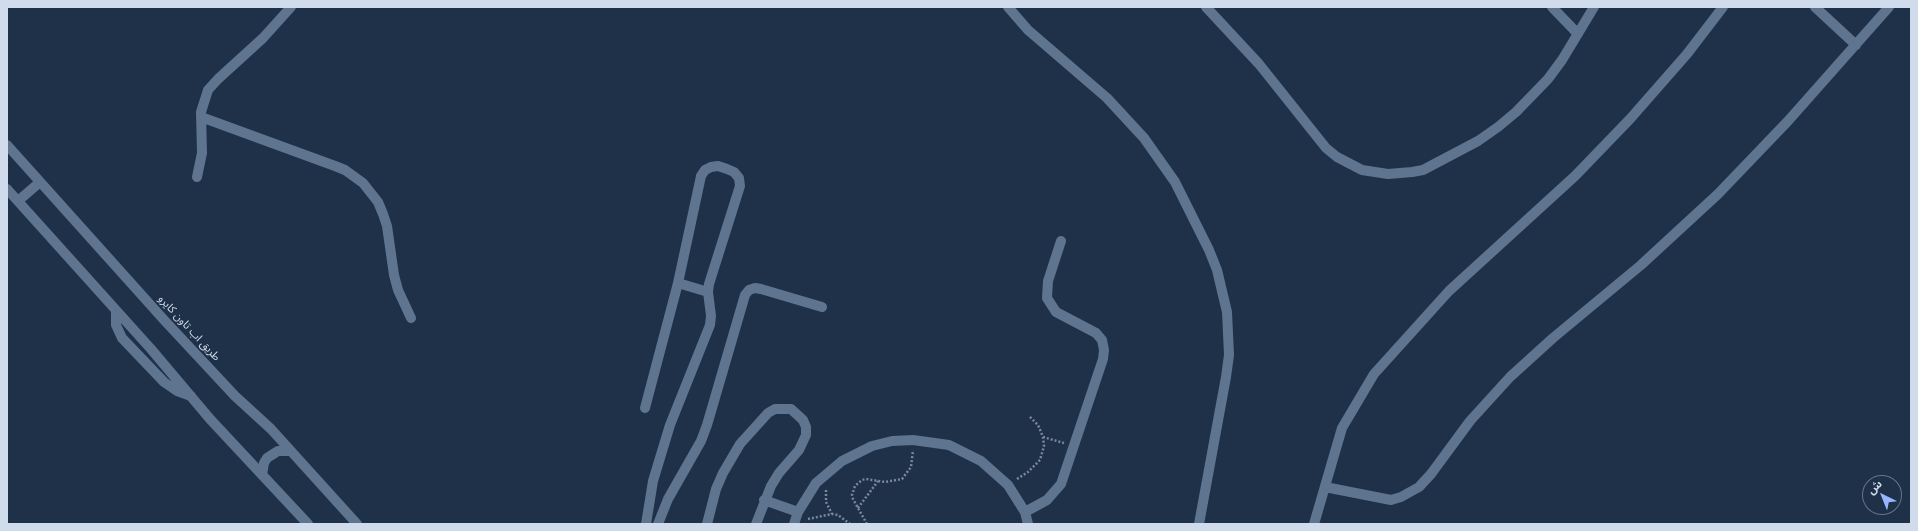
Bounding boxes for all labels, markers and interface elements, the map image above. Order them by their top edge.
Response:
street label: طريق اب تاون كايرو [155,292,223,364]
north arrow [1862,475,1902,515]
text: ش [1864,477,1885,497]

